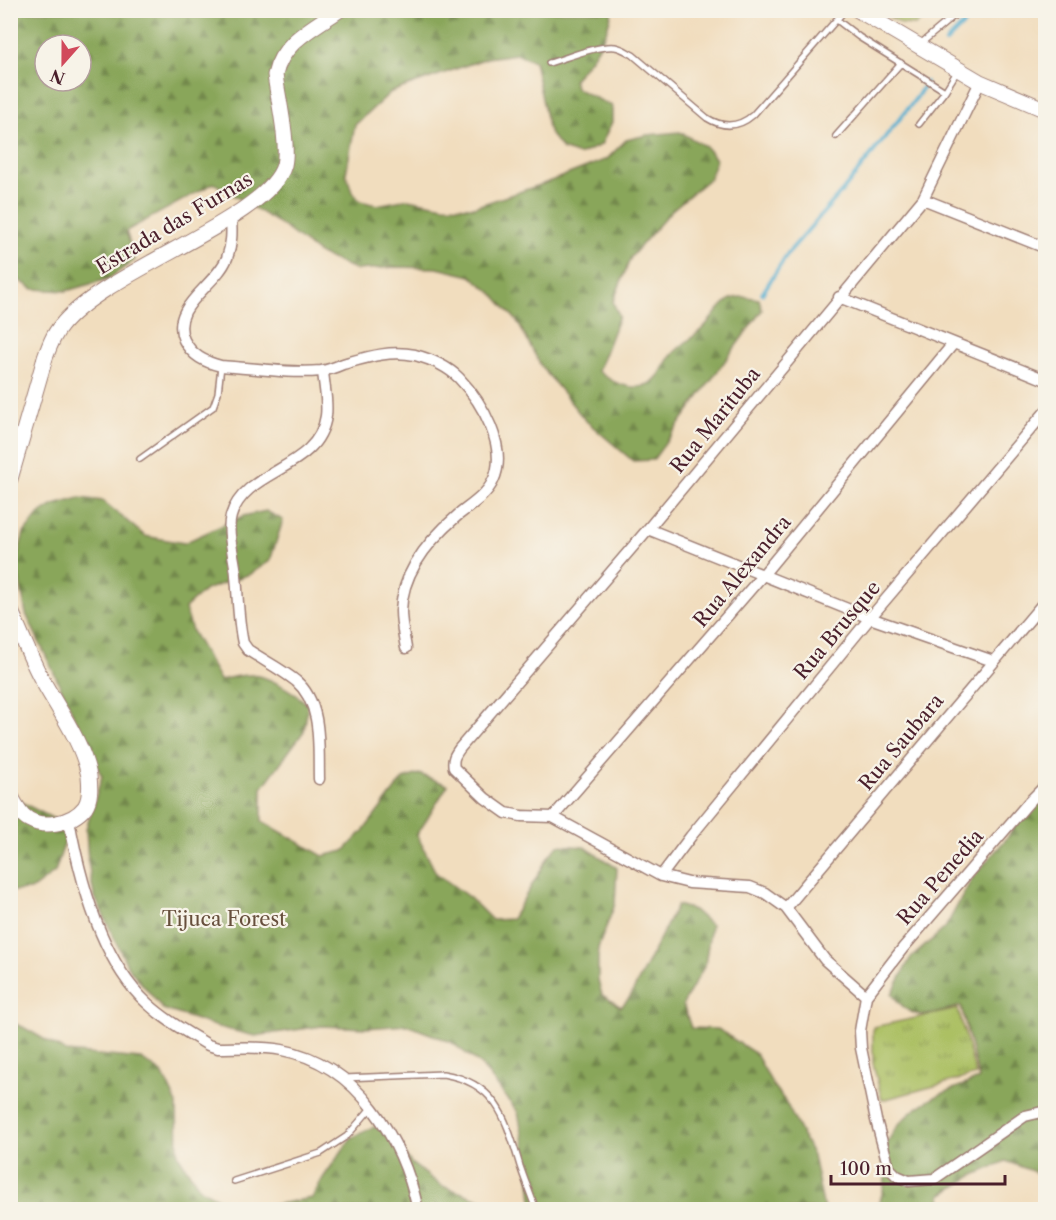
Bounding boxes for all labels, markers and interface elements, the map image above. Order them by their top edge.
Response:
north arrow [33,33,93,93]
text: N [47,65,68,89]
street label: Estrada das Furnas [91,167,257,279]
street label: Rua Marituba [665,362,765,478]
street label: Rua Alexandra [688,510,796,632]
street label: Rua Brusque [789,576,885,684]
street label: Rua Saubara [854,688,949,795]
street label: Rua Penedia [892,824,988,930]
park label: Tijuca Forest [162,907,286,931]
scale bar [831,1148,1005,1186]
text: 100 m [840,1158,892,1180]

